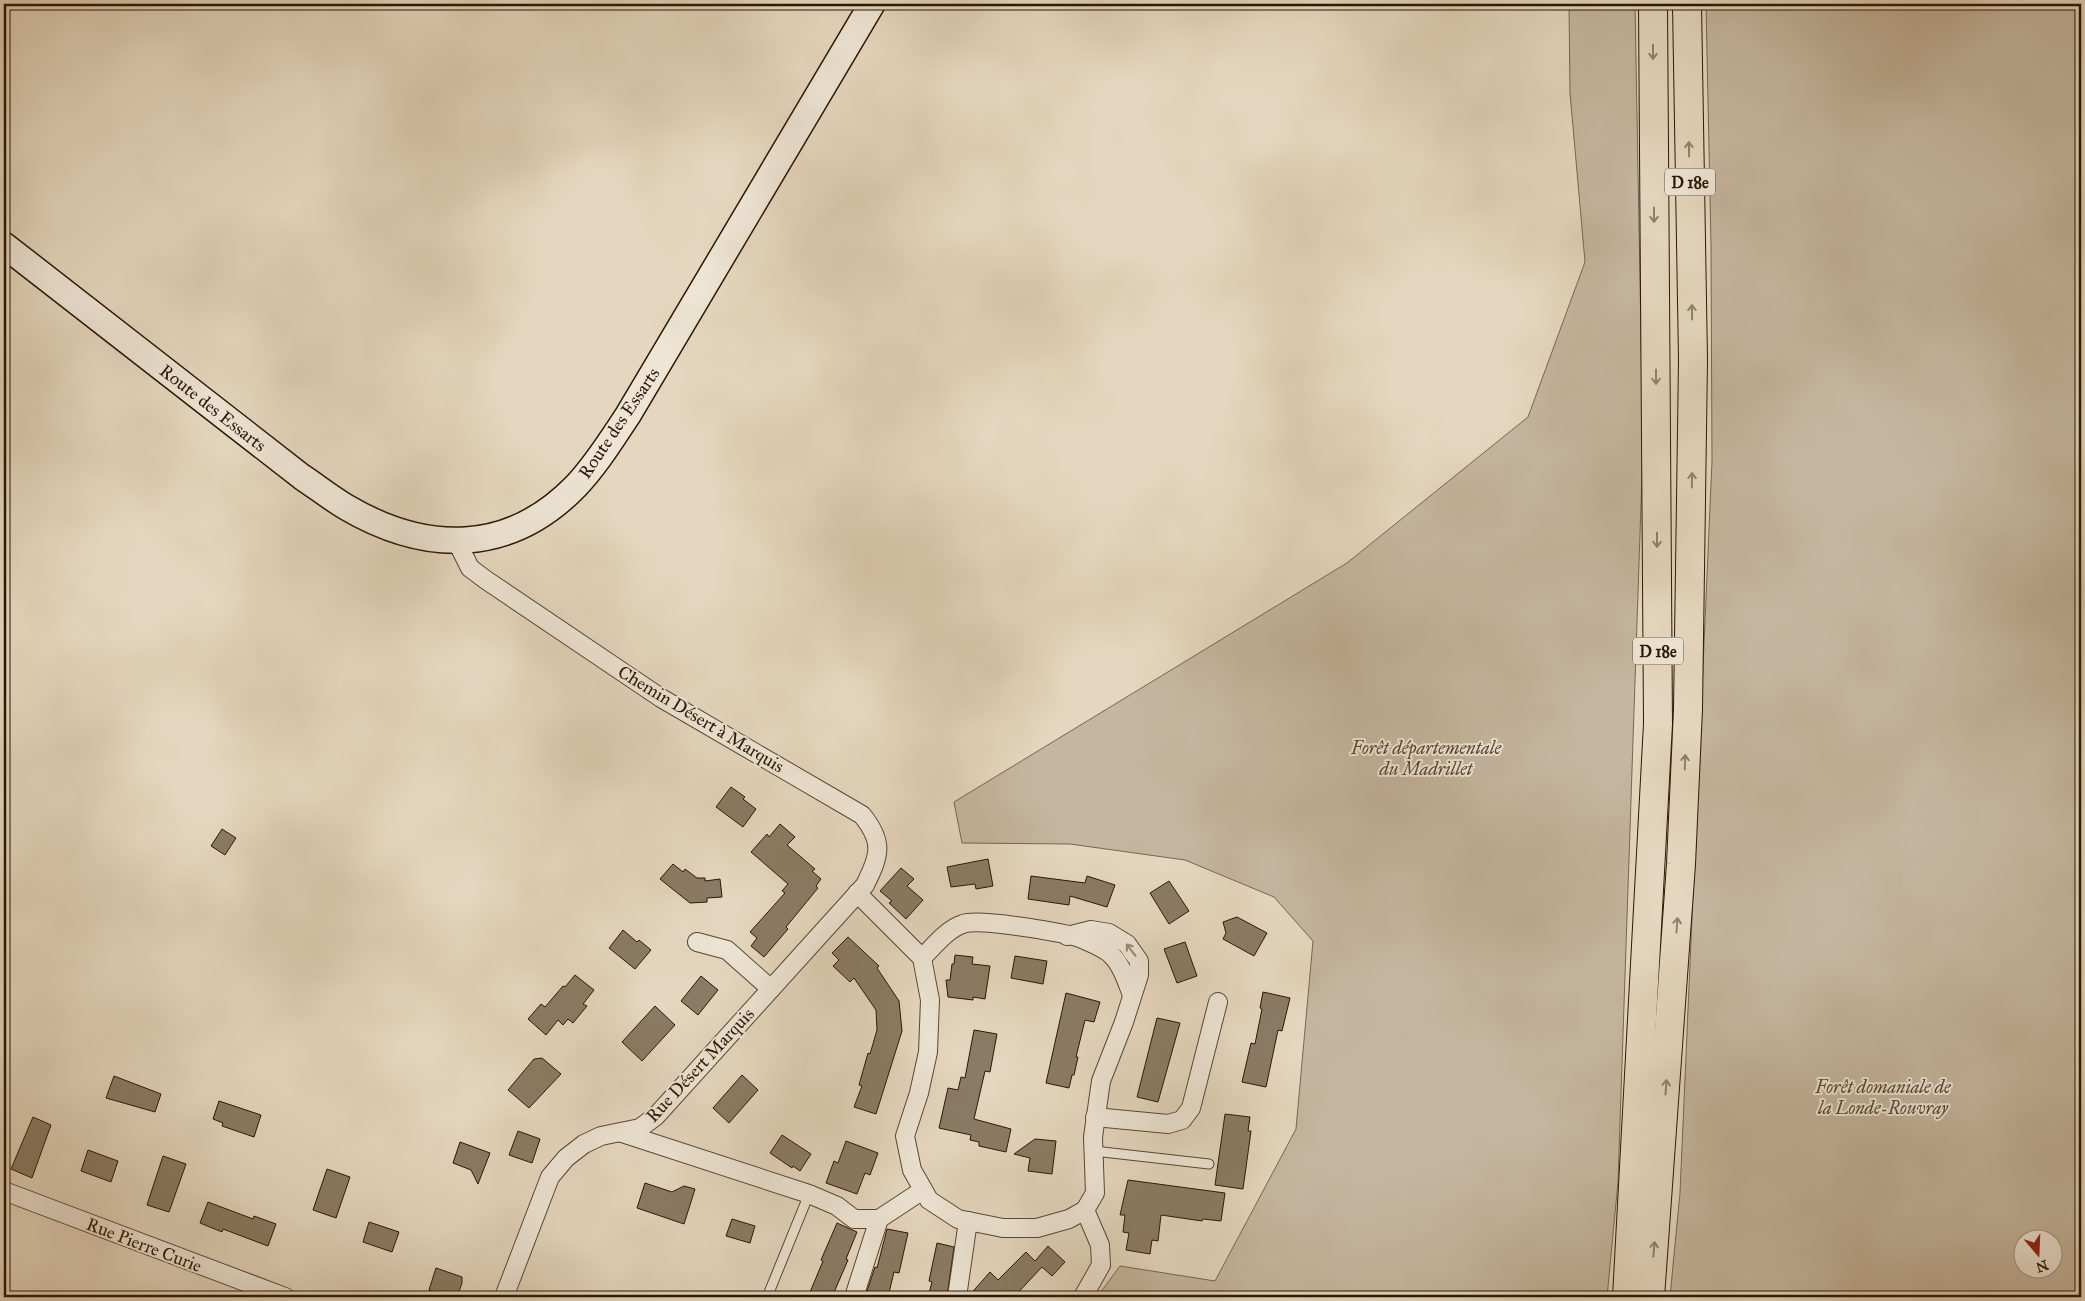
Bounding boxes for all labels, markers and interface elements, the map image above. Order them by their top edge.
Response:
one-way arrow [1648,44,1658,60]
one-way arrow [1684,141,1694,158]
road number: D 18e [1665,168,1715,196]
one-way arrow [1650,207,1659,223]
one-way arrow [1687,304,1697,320]
street label: Route des Essarts [155,360,271,456]
street label: Route des Essarts [574,363,664,483]
one-way arrow [1651,369,1661,385]
one-way arrow [1687,472,1696,488]
one-way arrow [1652,532,1662,548]
road number: D 18e [1633,637,1683,664]
street label: Chemin Désert à Marquis [613,661,788,778]
park label: Forêt départementale du Madrillet [1350,737,1502,780]
one-way arrow [1681,754,1690,770]
one-way arrow [1672,917,1681,933]
one-way arrow [1125,944,1136,957]
street label: Rue Désert Marquis [641,1003,760,1128]
park label: Forêt domaniale de la Londe-Rouvray [1814,1076,1952,1119]
one-way arrow [1661,1079,1671,1095]
street label: Rue Pierre Curie [83,1213,205,1277]
north arrow [2012,1228,2062,1278]
one-way arrow [1649,1241,1658,1257]
text: N [2034,1256,2050,1276]

